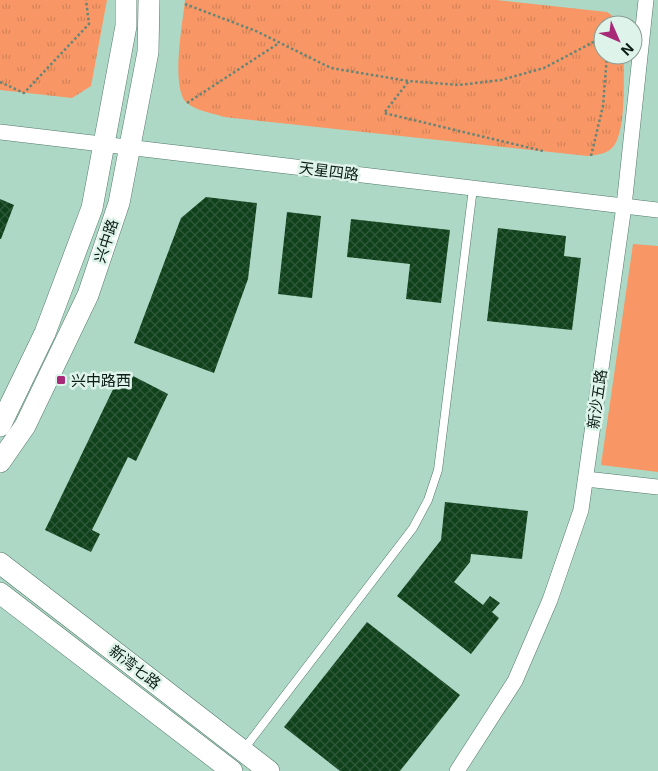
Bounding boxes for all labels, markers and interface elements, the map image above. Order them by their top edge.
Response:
north arrow [593,15,643,65]
text: N [618,40,637,59]
street label: 天星四路 [298,158,360,184]
street label: 兴中路 [90,217,122,265]
street label: 新沙五路 [583,368,611,430]
place label: 兴中路西 [71,371,131,390]
marker: 兴中路西 [55,374,67,386]
street label: 新湾七路 [106,641,164,693]

